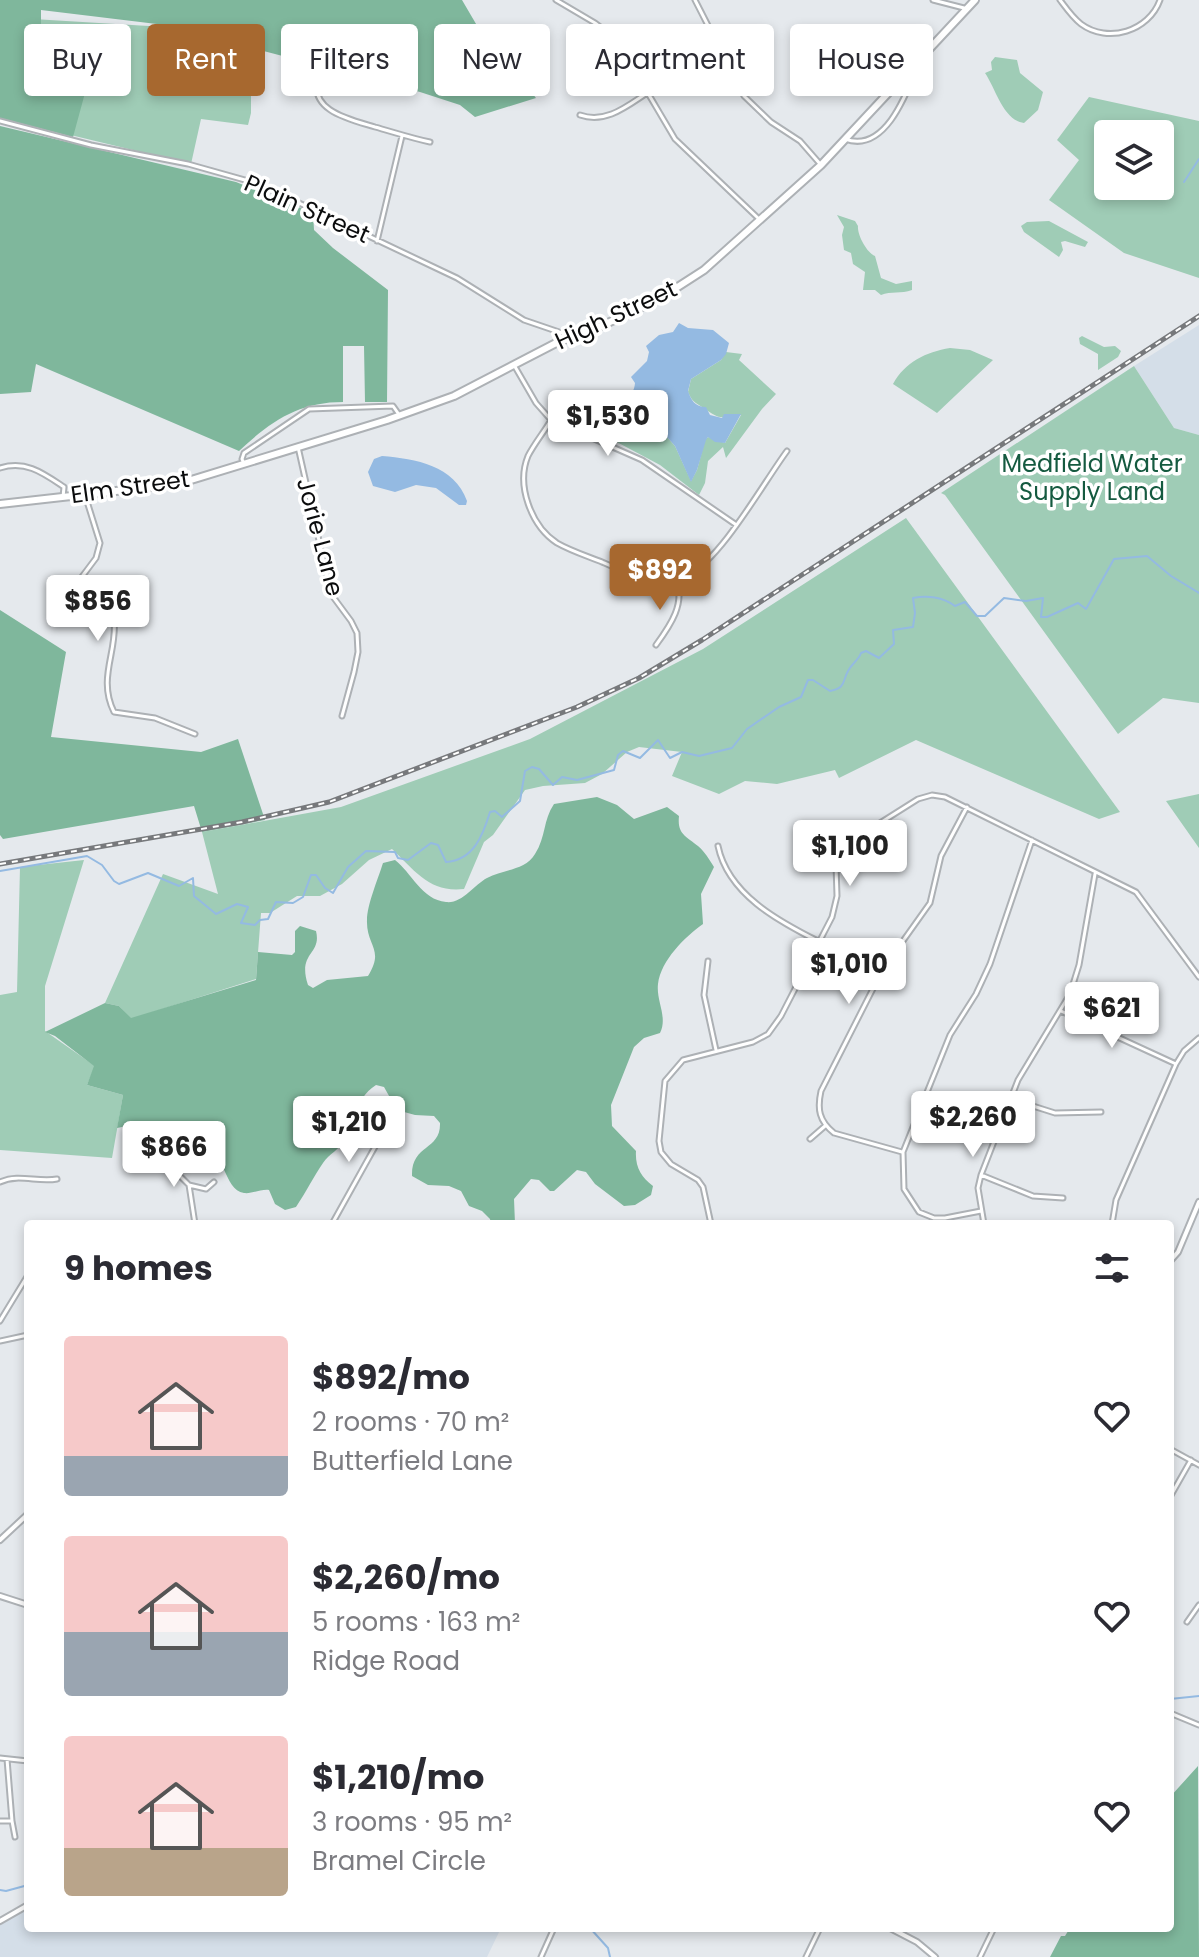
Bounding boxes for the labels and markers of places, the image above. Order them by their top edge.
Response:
pin: $1,530 [543,390,673,458]
pin: $892 [613,544,707,612]
pin: $856 [51,575,145,643]
pin: $1,100 [785,820,915,888]
pin: $1,010 [784,938,914,1006]
pin: $621 [1065,982,1159,1050]
pin: $2,260 [908,1091,1038,1159]
pin: $1,210 [284,1096,414,1164]
pin: $866 [127,1121,221,1189]

